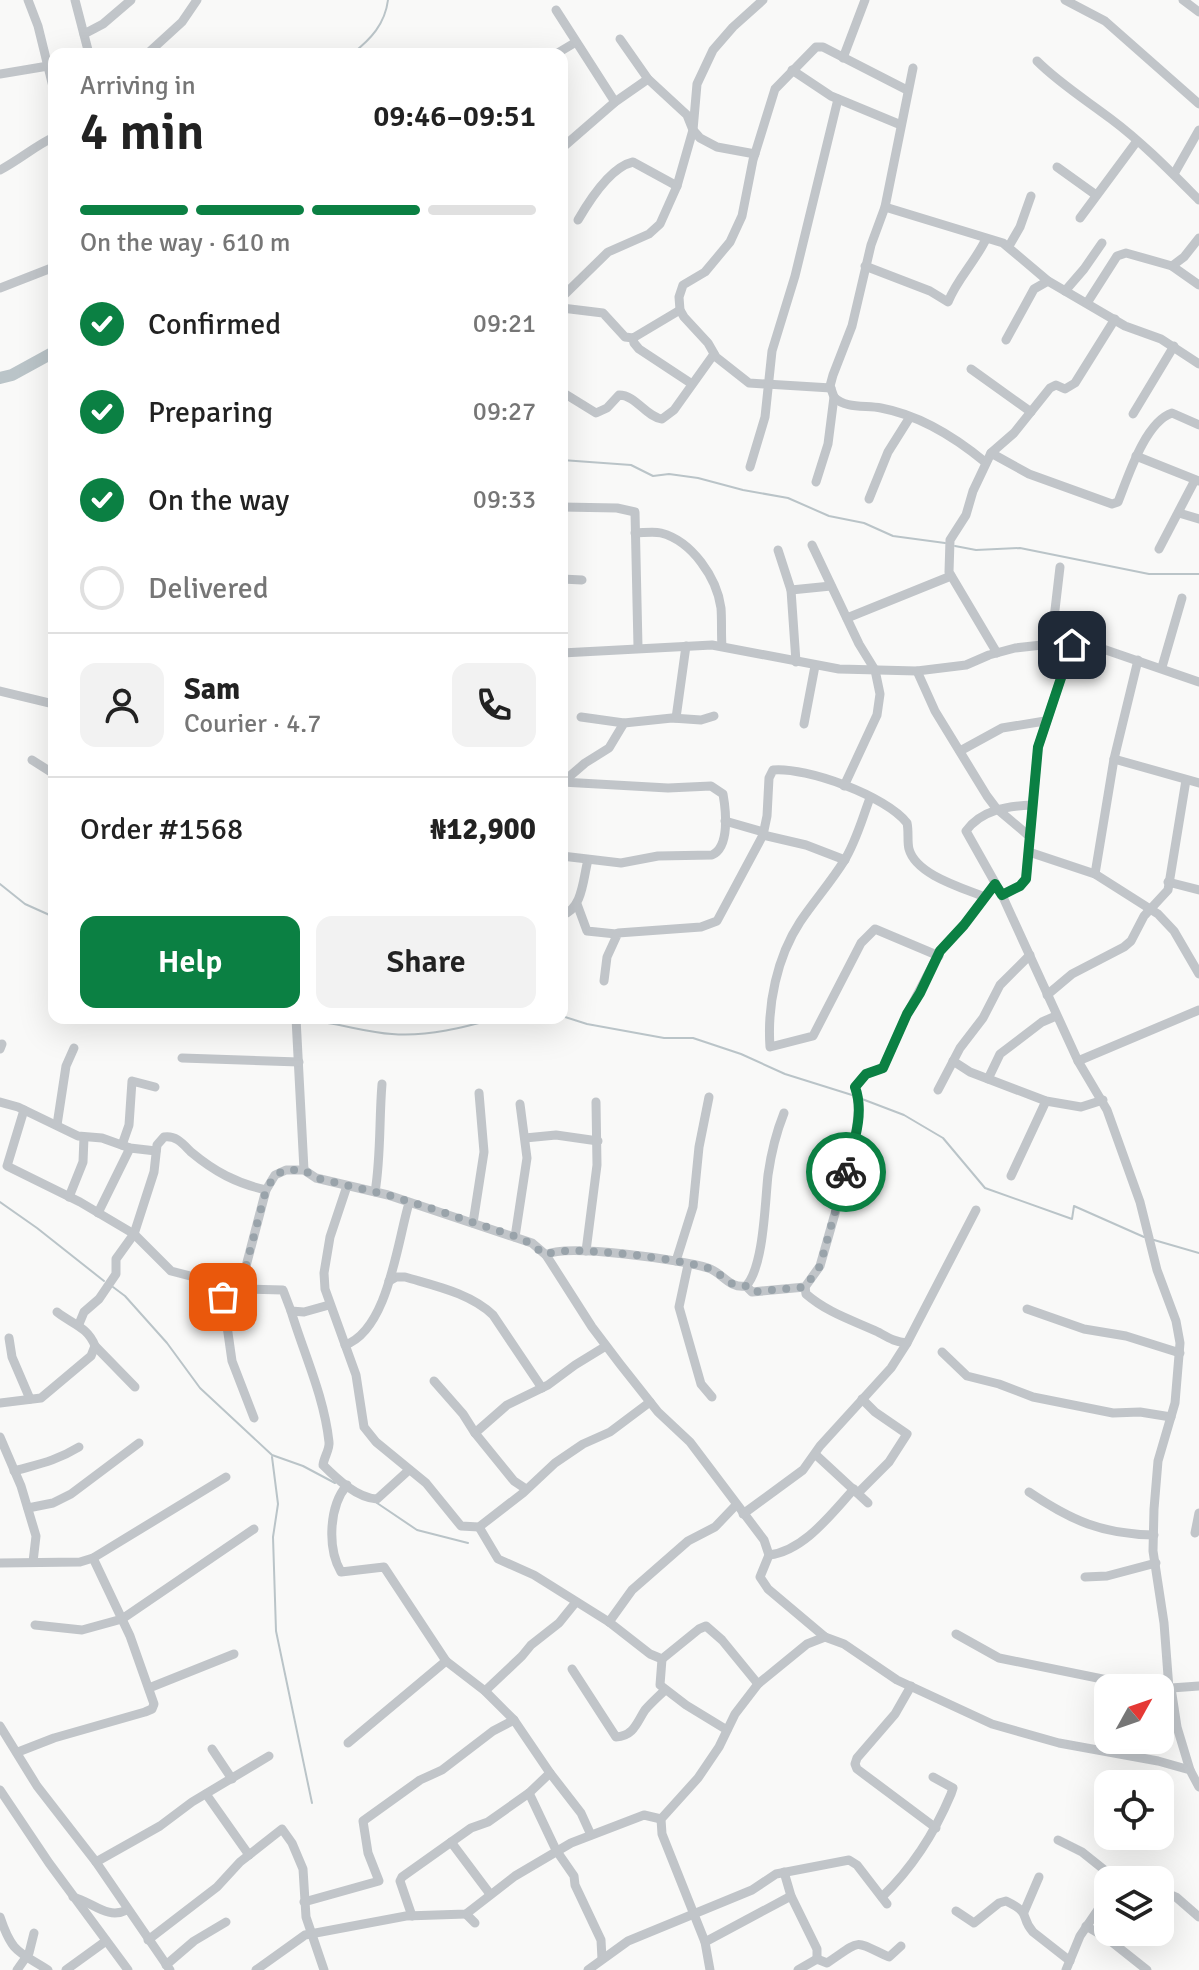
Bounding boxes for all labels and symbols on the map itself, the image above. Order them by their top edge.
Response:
pin [1038,611,1106,679]
courier [806,1132,886,1212]
pin [189,1263,257,1331]
north arrow [1094,1674,1174,1754]

